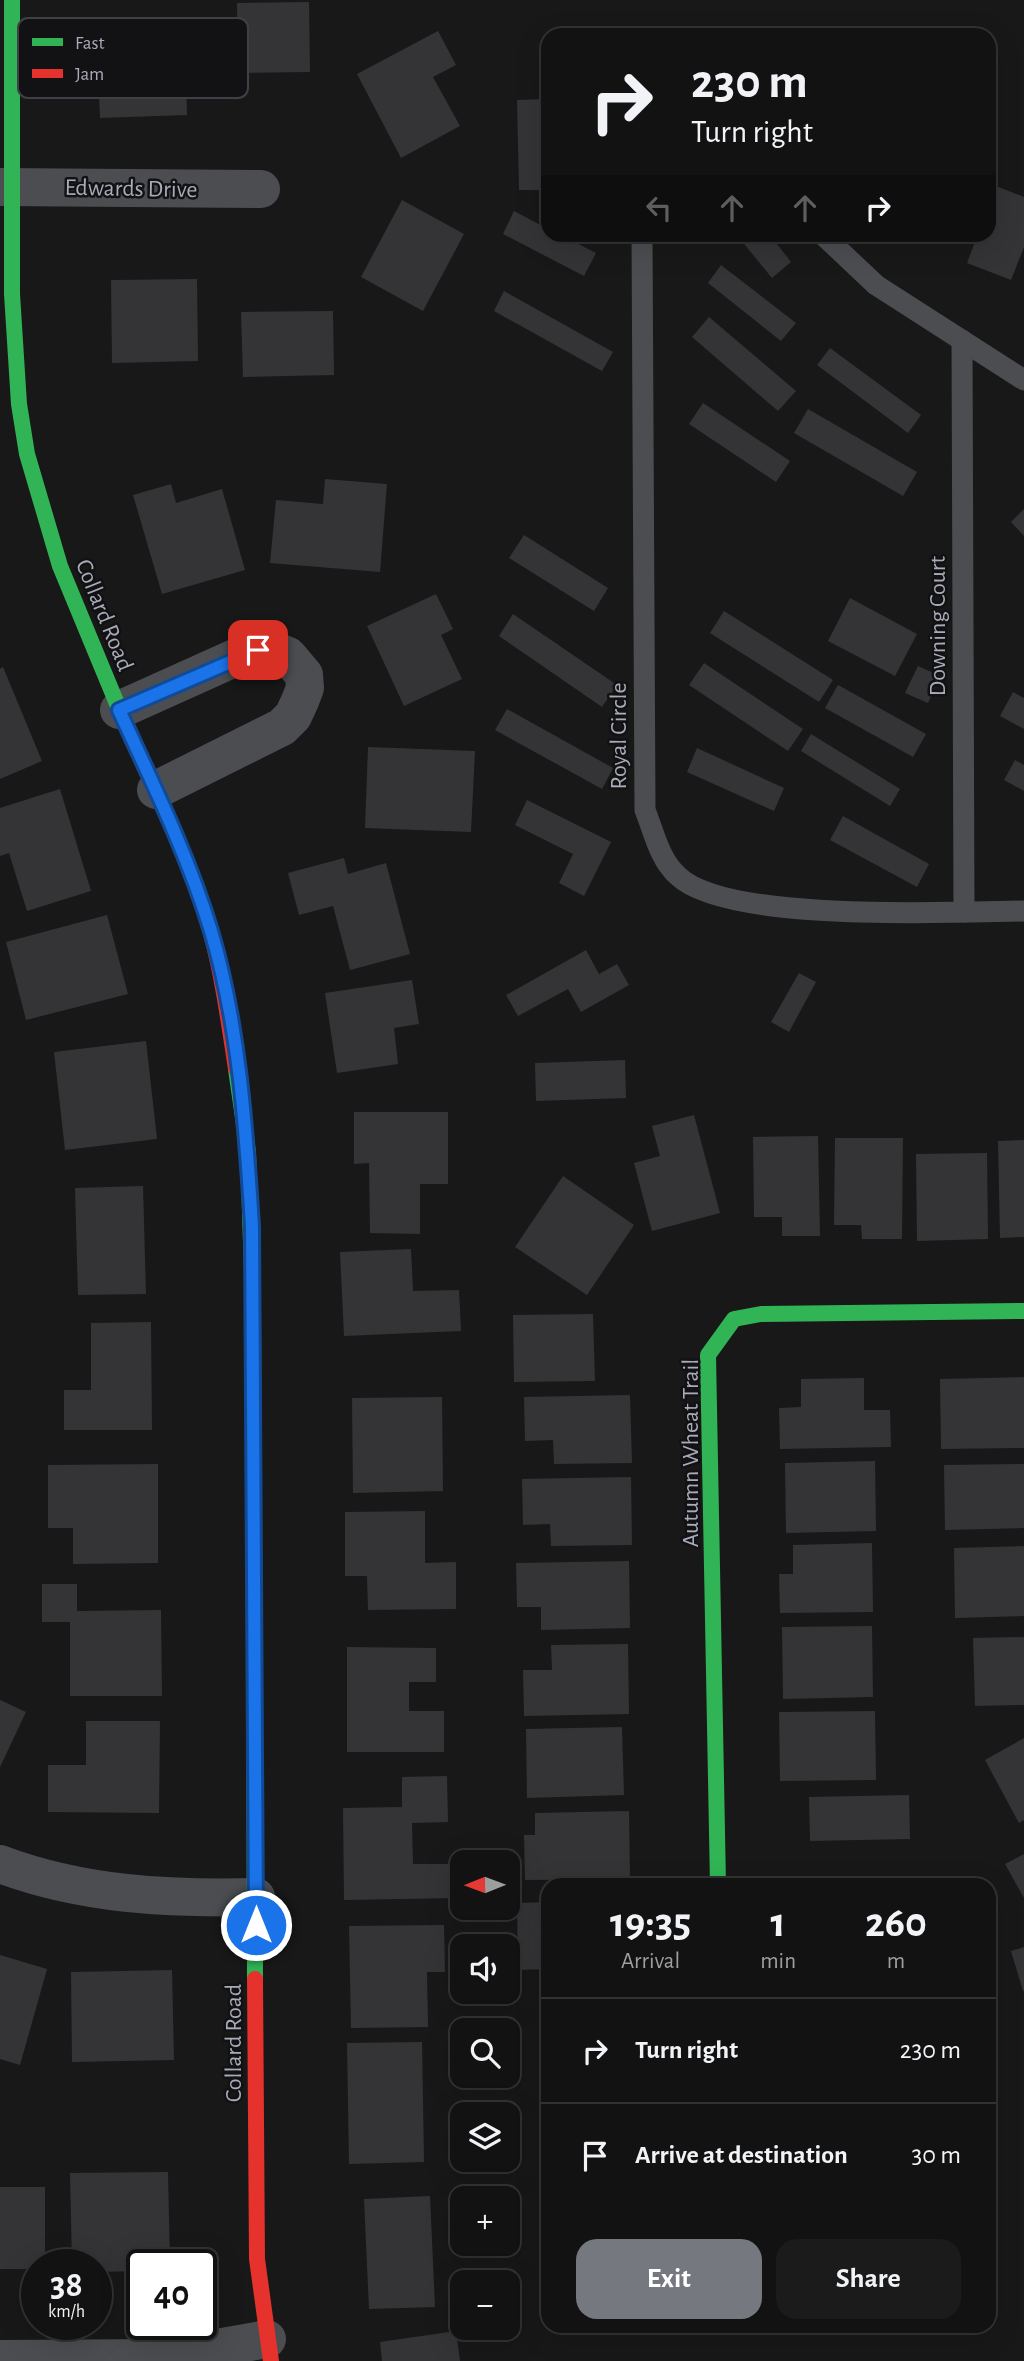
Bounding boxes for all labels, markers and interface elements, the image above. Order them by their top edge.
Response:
legend [18,18,248,98]
text: Fast [75,34,105,53]
icon: right [576,56,667,147]
text: 230 m [691,58,808,107]
text: Jam [75,65,104,84]
text: Turn right [691,116,813,148]
street label: Edwards Drive [64,176,198,202]
icon: left [640,189,678,227]
icon: ahead [713,189,751,227]
icon: ahead [786,189,824,227]
icon: right [859,189,897,227]
street label: Downing Court [926,555,950,696]
street label: Collard Road [71,556,137,675]
pin [228,620,288,680]
icon: arrive [239,631,277,669]
street label: Royal Circle [607,683,631,790]
street label: Autumn Wheat Trail [679,1359,703,1547]
north arrow [450,1850,520,1920]
map controls [450,1850,520,2340]
position arrow [219,1888,293,1962]
text: 19:35 [610,1902,691,1944]
text: 1 [771,1902,786,1944]
text: 260 [865,1902,927,1944]
button: sound [450,1934,520,2004]
text: Arrival [621,1950,680,1973]
text: min [760,1950,796,1973]
text: m [887,1950,905,1973]
street label: Collard Road [222,1984,246,2102]
button: search [450,2018,520,2088]
icon: right [576,2032,614,2070]
text: Turn right [635,2037,738,2063]
text: 230 m [900,2037,961,2063]
button: layers [450,2102,520,2172]
icon: arrive [576,2137,614,2175]
text: Arrive at destination [635,2142,848,2168]
text: 30 m [911,2142,961,2168]
button: + [450,2186,520,2256]
button: Exit [576,2239,762,2319]
button: Share [776,2239,961,2319]
speed limit sign: 40 [126,2249,217,2340]
text: 38 [50,2268,83,2303]
button: − [450,2270,520,2340]
text: km/h [48,2303,85,2321]

